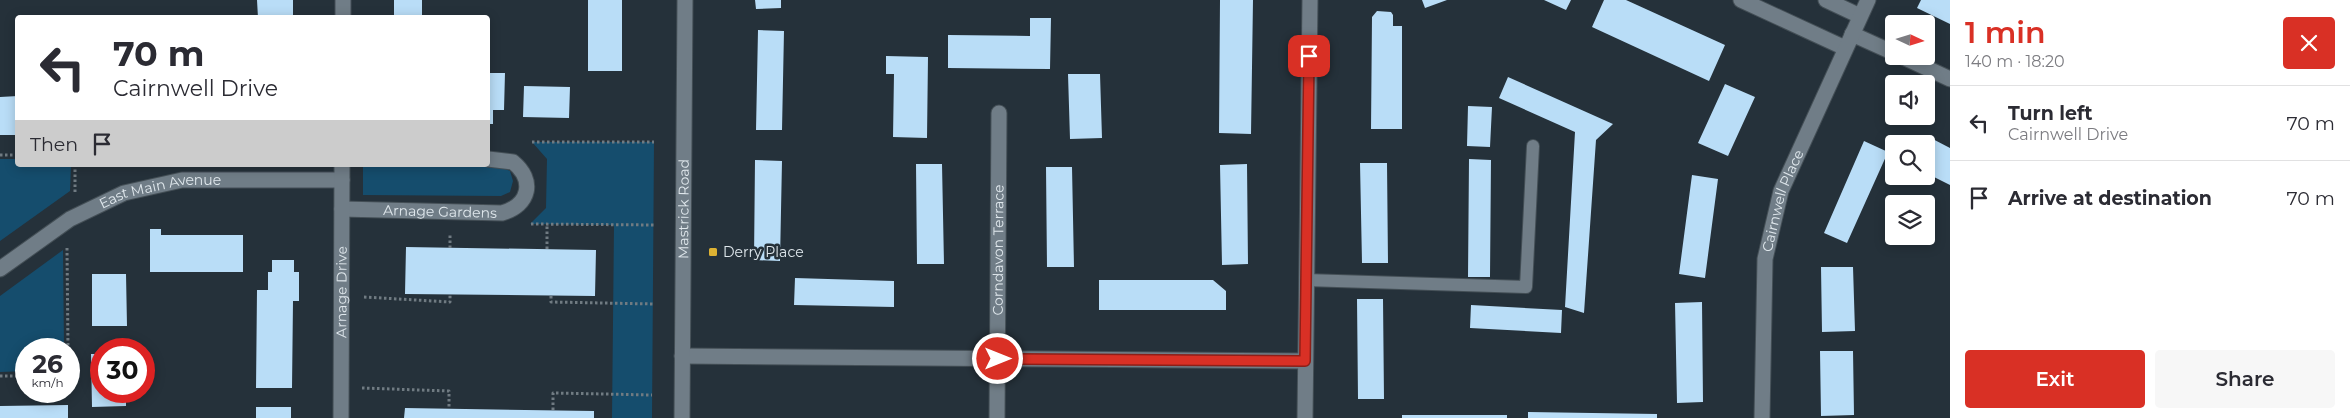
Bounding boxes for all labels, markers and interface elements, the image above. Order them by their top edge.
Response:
text: 1 min [1965,14,2046,51]
north arrow [1885,15,1935,65]
map controls [1885,15,1935,245]
button: close [2283,17,2335,69]
text: 70 m [113,32,204,75]
icon: left [30,35,95,100]
pin [1288,35,1330,77]
icon: arrive [1295,42,1323,70]
text: 140 m · 18:20 [1965,52,2065,71]
text: Cairnwell Drive [113,75,278,102]
button: sound [1885,75,1935,125]
text: Turn left [2008,102,2093,125]
icon: left [1965,109,1993,137]
text: 70 m [2286,112,2335,135]
text: Cairnwell Drive [2008,125,2128,144]
icon: arrive [88,130,116,158]
text: Then [30,133,78,156]
button: search [1885,135,1935,185]
street label: Cairnwell Place [1758,147,1808,254]
street label: Mastrick Road [674,159,693,259]
street label: East Main Avenue [96,170,221,213]
street label: Corndavon Terrace [989,184,1008,316]
icon: arrive [1965,184,1993,212]
text: Arrive at destination [2008,187,2212,210]
text: 70 m [2286,187,2335,210]
button: layers [1885,195,1935,245]
street label: Arnage Gardens [383,201,497,222]
place label: Derry Place [723,243,804,261]
street label: Arnage Drive [332,246,351,338]
marker: Derry Place [707,246,719,258]
position arrow [971,332,1023,384]
speed limit sign: 30 [90,338,155,403]
text: 26 [32,349,63,379]
button: Exit [1965,350,2145,408]
button: Share [2155,350,2335,408]
text: km/h [31,375,64,390]

